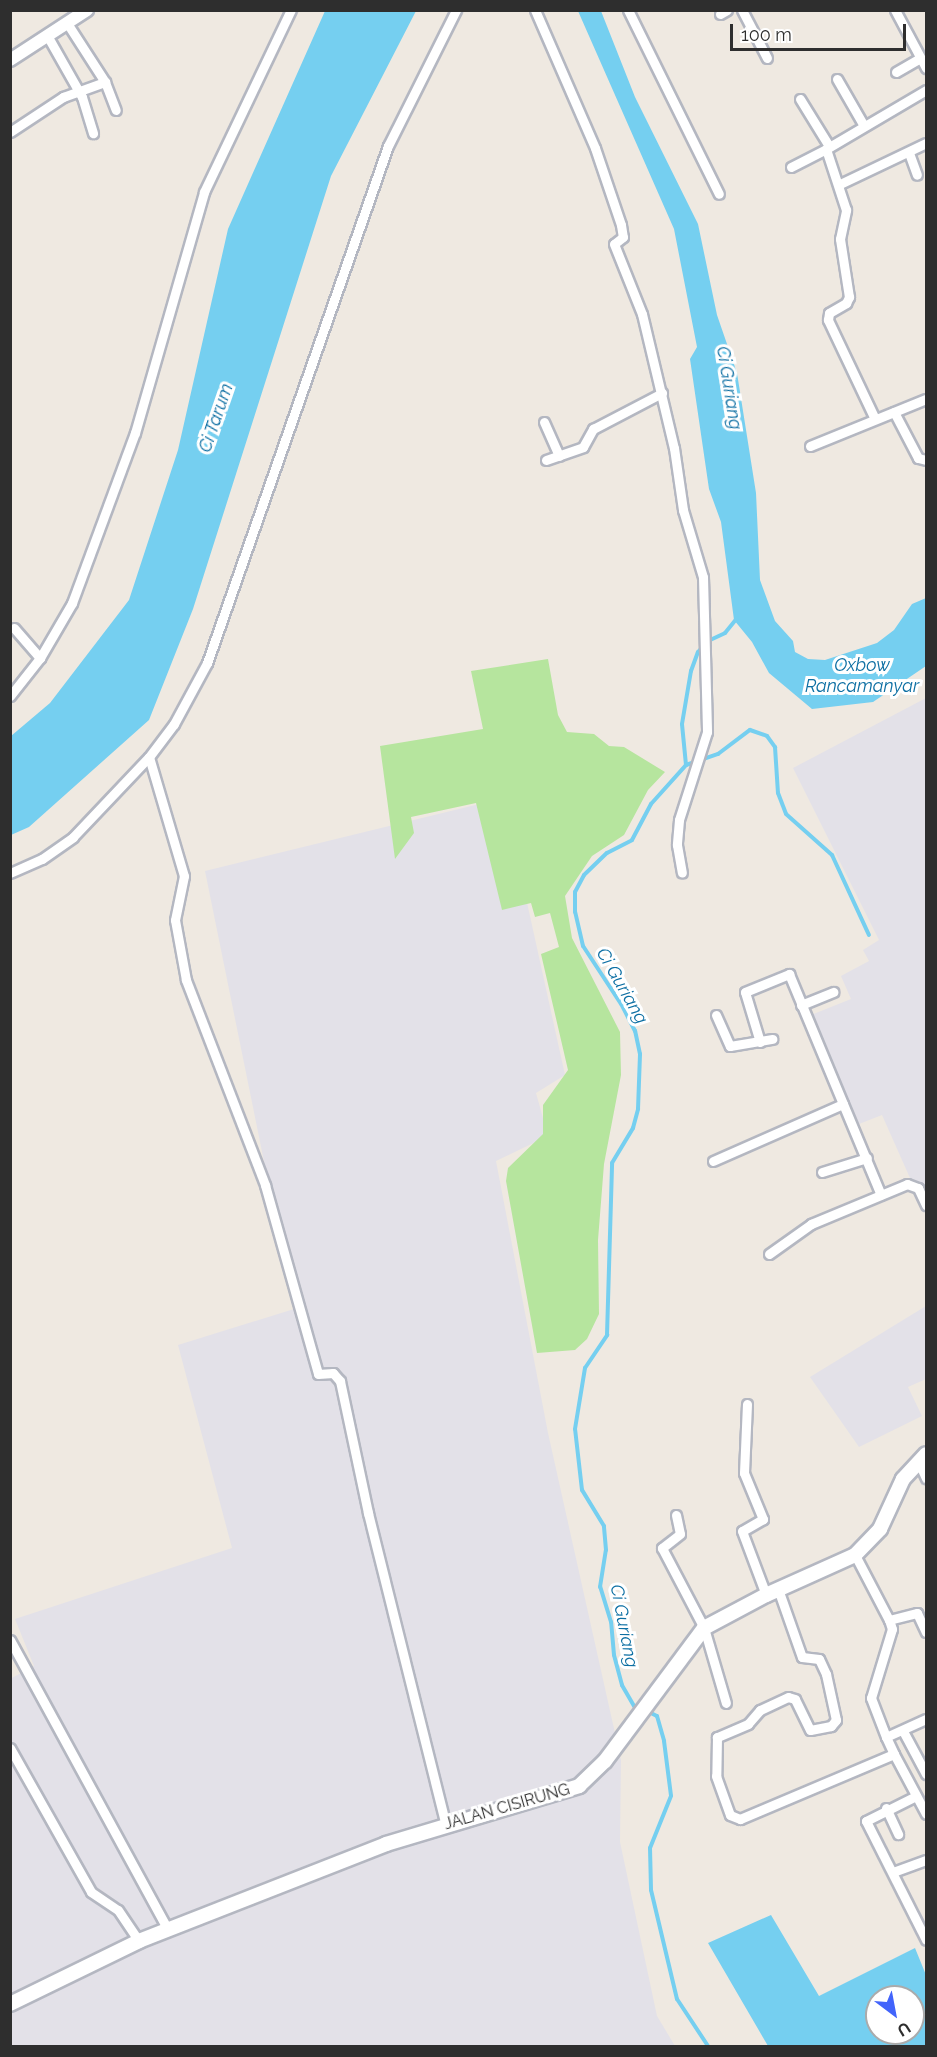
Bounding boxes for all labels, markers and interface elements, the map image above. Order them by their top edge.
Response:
scale bar [733,12,908,50]
text: 100 m [741,24,792,45]
water label: Ci Guriang [712,345,746,431]
water label: Ci Tarum [194,381,238,455]
water label: Oxbow Rancamanyar [805,655,919,698]
water label: Ci Guriang [592,944,652,1028]
water label: Ci Guriang [605,1583,643,1669]
street label: JALAN CISIRUNG [442,1780,572,1834]
north arrow [865,1985,925,2045]
text: U [894,2018,914,2040]

